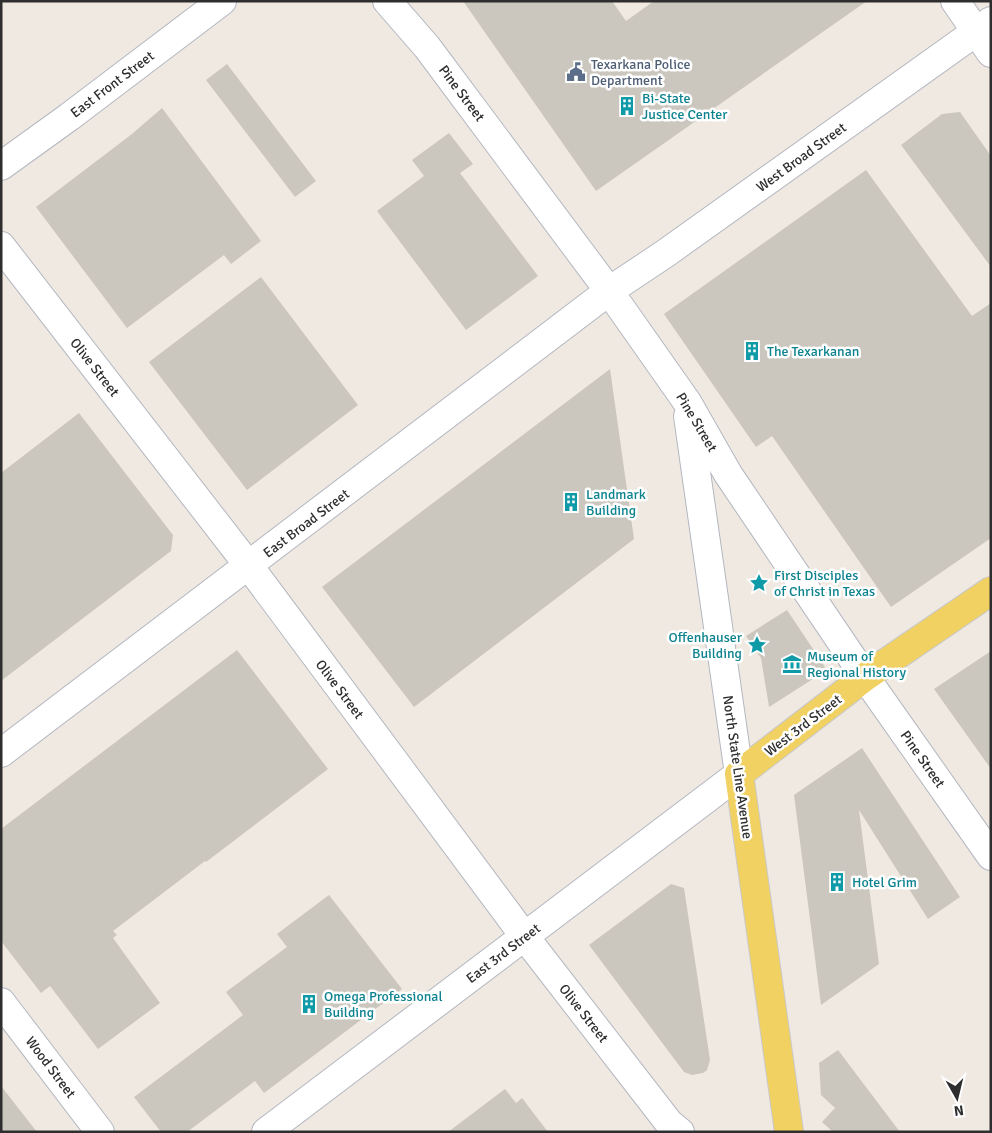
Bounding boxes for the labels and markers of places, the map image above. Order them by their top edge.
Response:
place label: Texarkana Police Department [591,56,690,89]
public building icon: Texarkana Police Department [565,61,587,83]
place label: Bi-State Justice Center [642,90,728,123]
building icon: Bi-State Justice Center [616,95,638,117]
building icon: The Texarkanan [741,340,763,362]
place label: The Texarkanan [767,343,859,360]
place label: Landmark Building [586,486,646,519]
building icon: Landmark Building [560,491,582,513]
place label: First Disciples of Christ in Texas [774,567,875,600]
place icon: First Disciples of Christ in Texas [748,572,770,594]
place label: Offenhauser Building [669,629,743,662]
place icon: Offenhauser Building [746,634,768,656]
place label: Museum of Regional History [807,648,906,681]
museum icon: Museum of Regional History [781,653,803,675]
building icon: Hotel Grim [826,871,848,893]
place label: Hotel Grim [852,874,917,891]
place label: Omega Professional Building [324,988,443,1021]
building icon: Omega Professional Building [298,993,320,1015]

